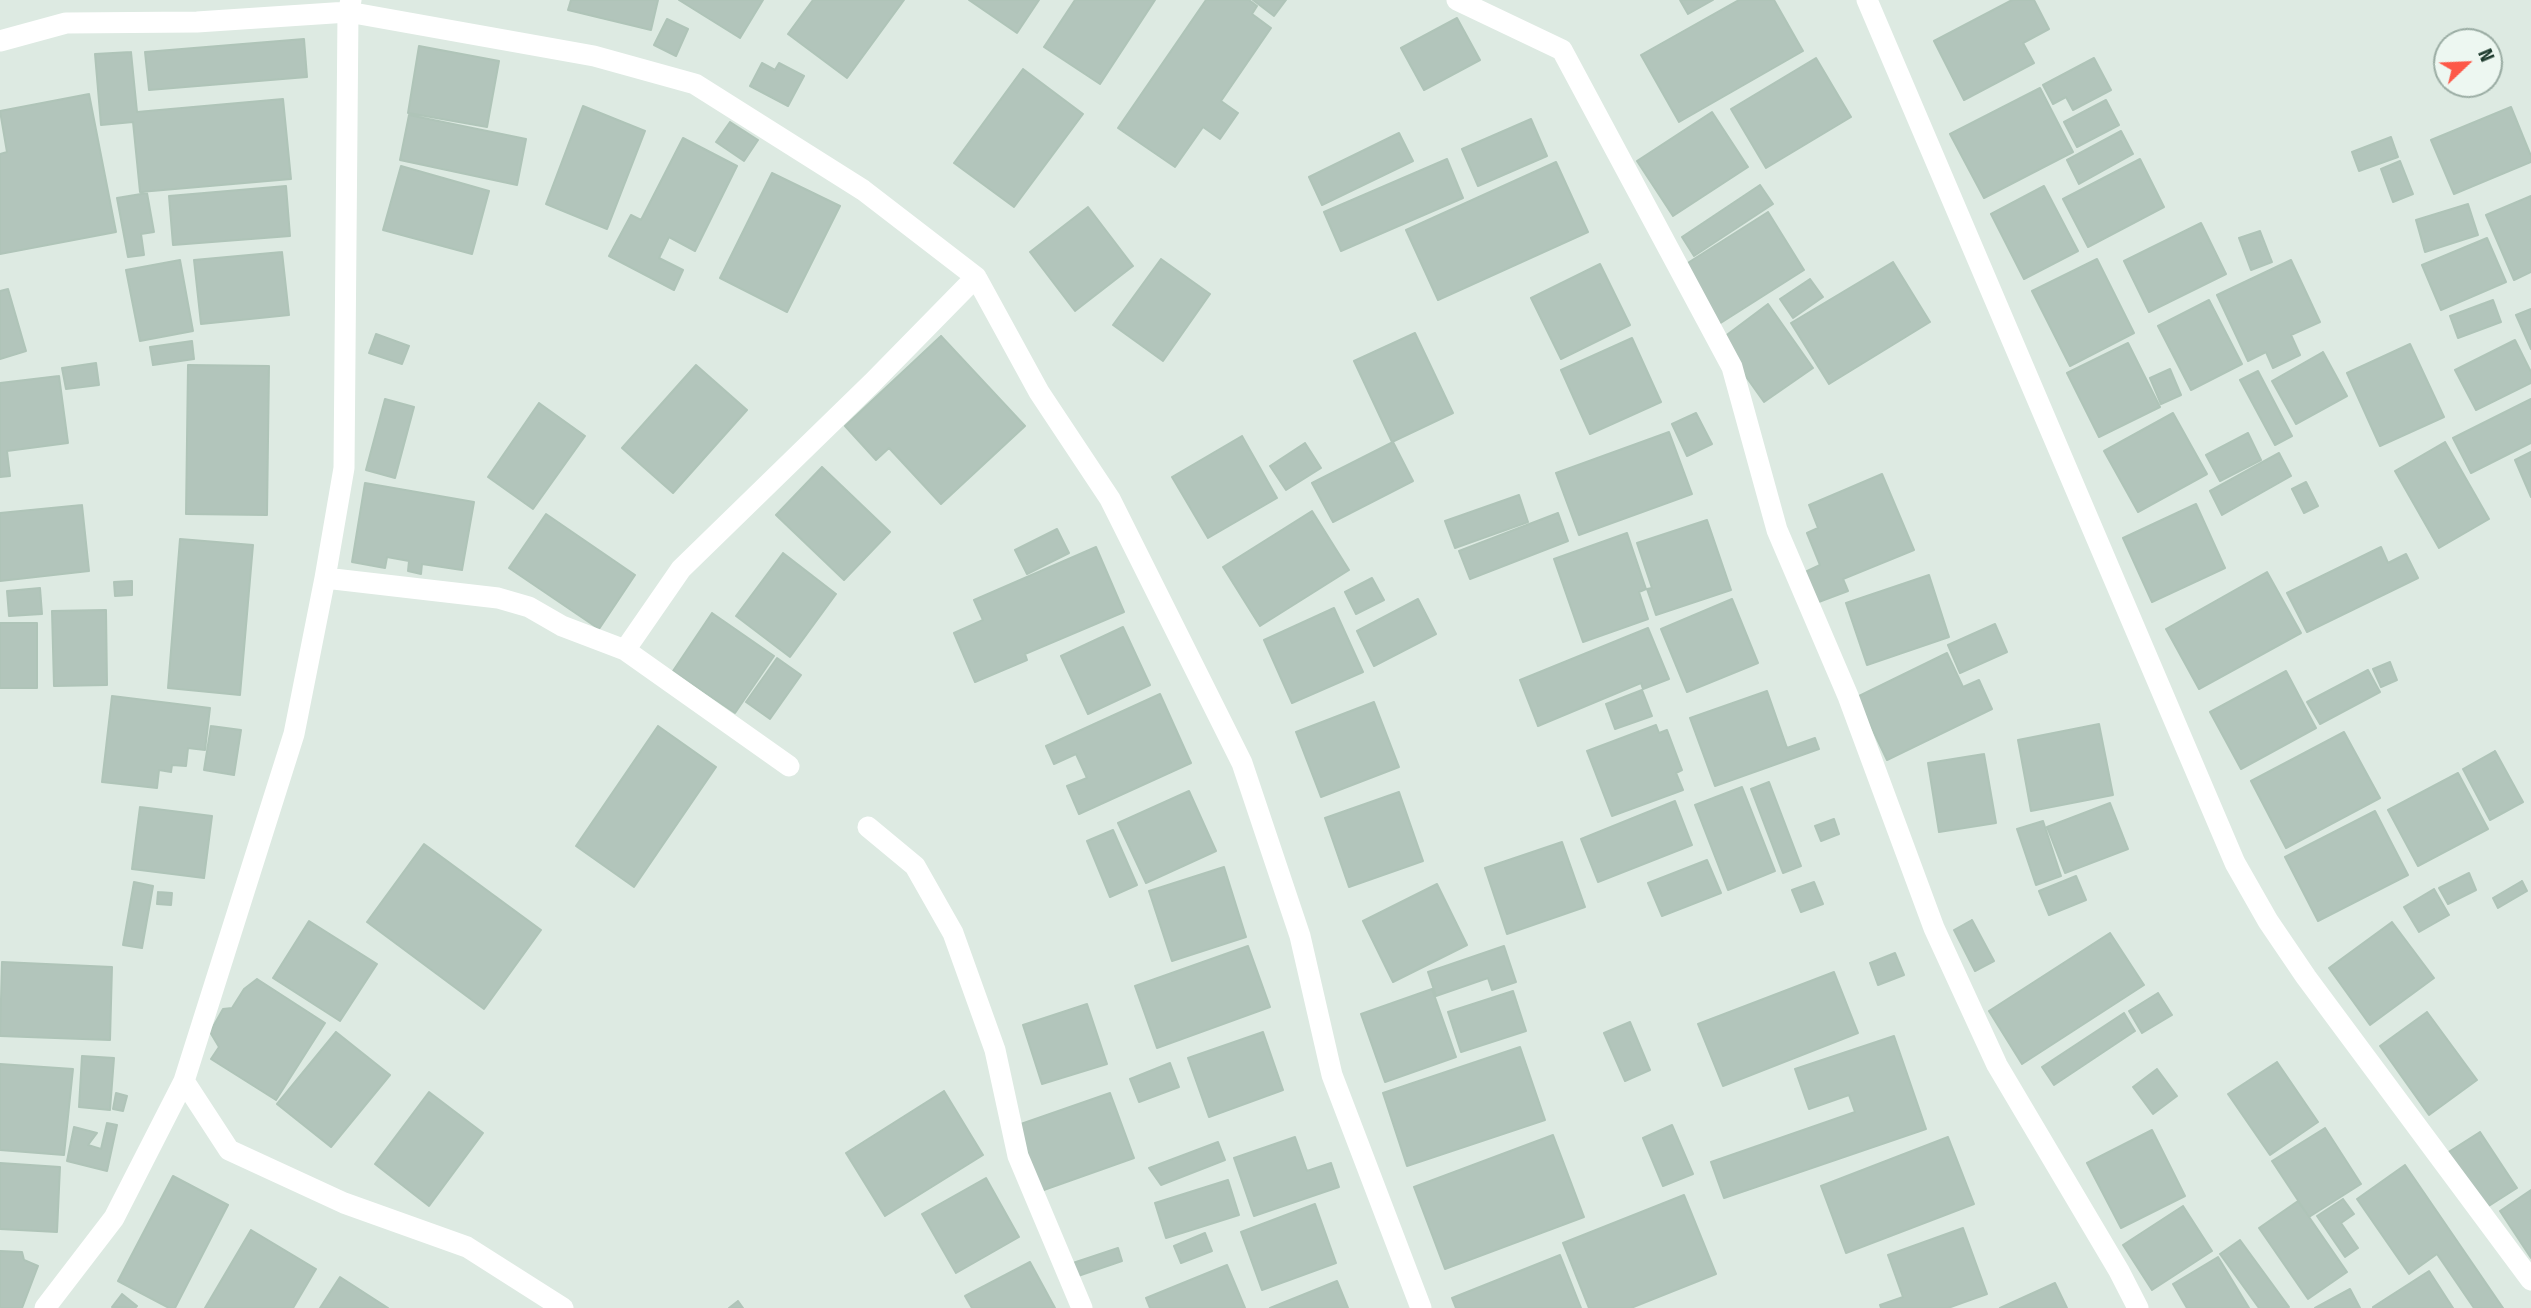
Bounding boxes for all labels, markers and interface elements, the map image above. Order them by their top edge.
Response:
north arrow [2433,28,2503,98]
text: N [2473,46,2499,65]

